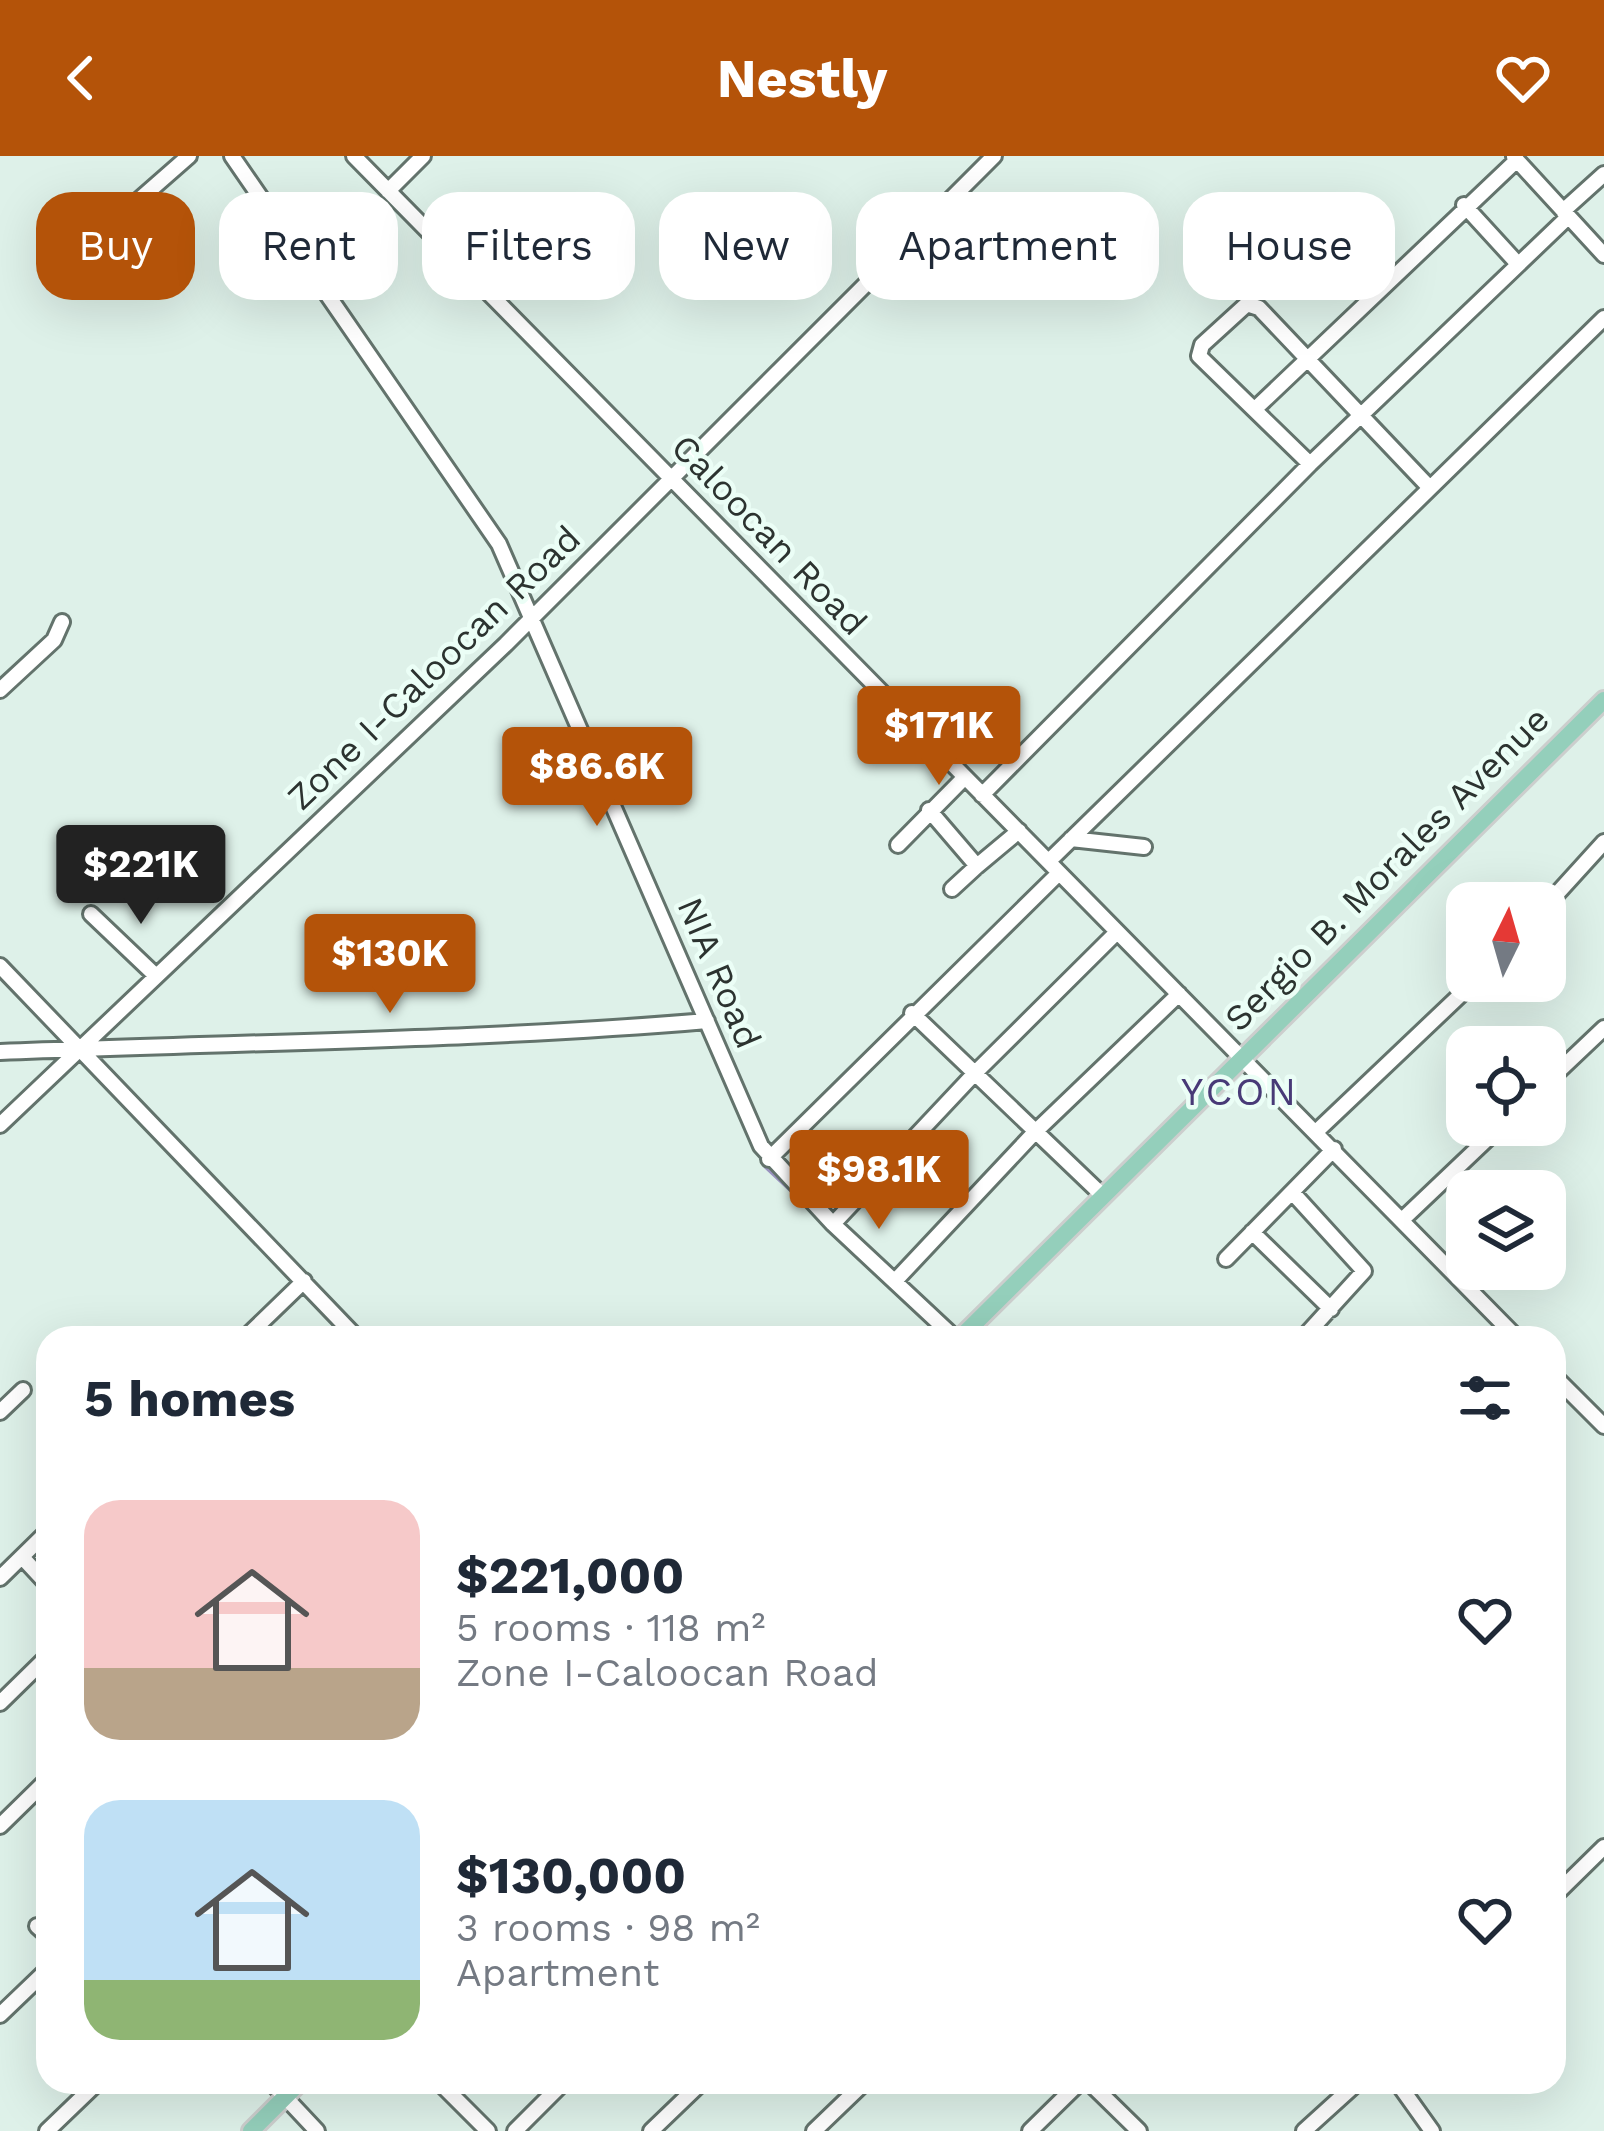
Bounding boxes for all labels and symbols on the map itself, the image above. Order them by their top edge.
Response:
street label: Caloocan Road [663,426,875,644]
street label: Zone I-Caloocan Road [279,517,589,819]
pin: $171K [855,686,1023,788]
street label: Sergio B. Morales Avenue [1216,698,1558,1040]
pin: $86.6K [499,727,695,829]
pin: $221K [57,825,225,927]
north arrow [1446,882,1566,1002]
street label: NIA Road [668,891,770,1055]
pin: $130K [306,914,474,1016]
district label: YCON [1181,1069,1299,1114]
pin: $98.1K [781,1130,977,1232]

